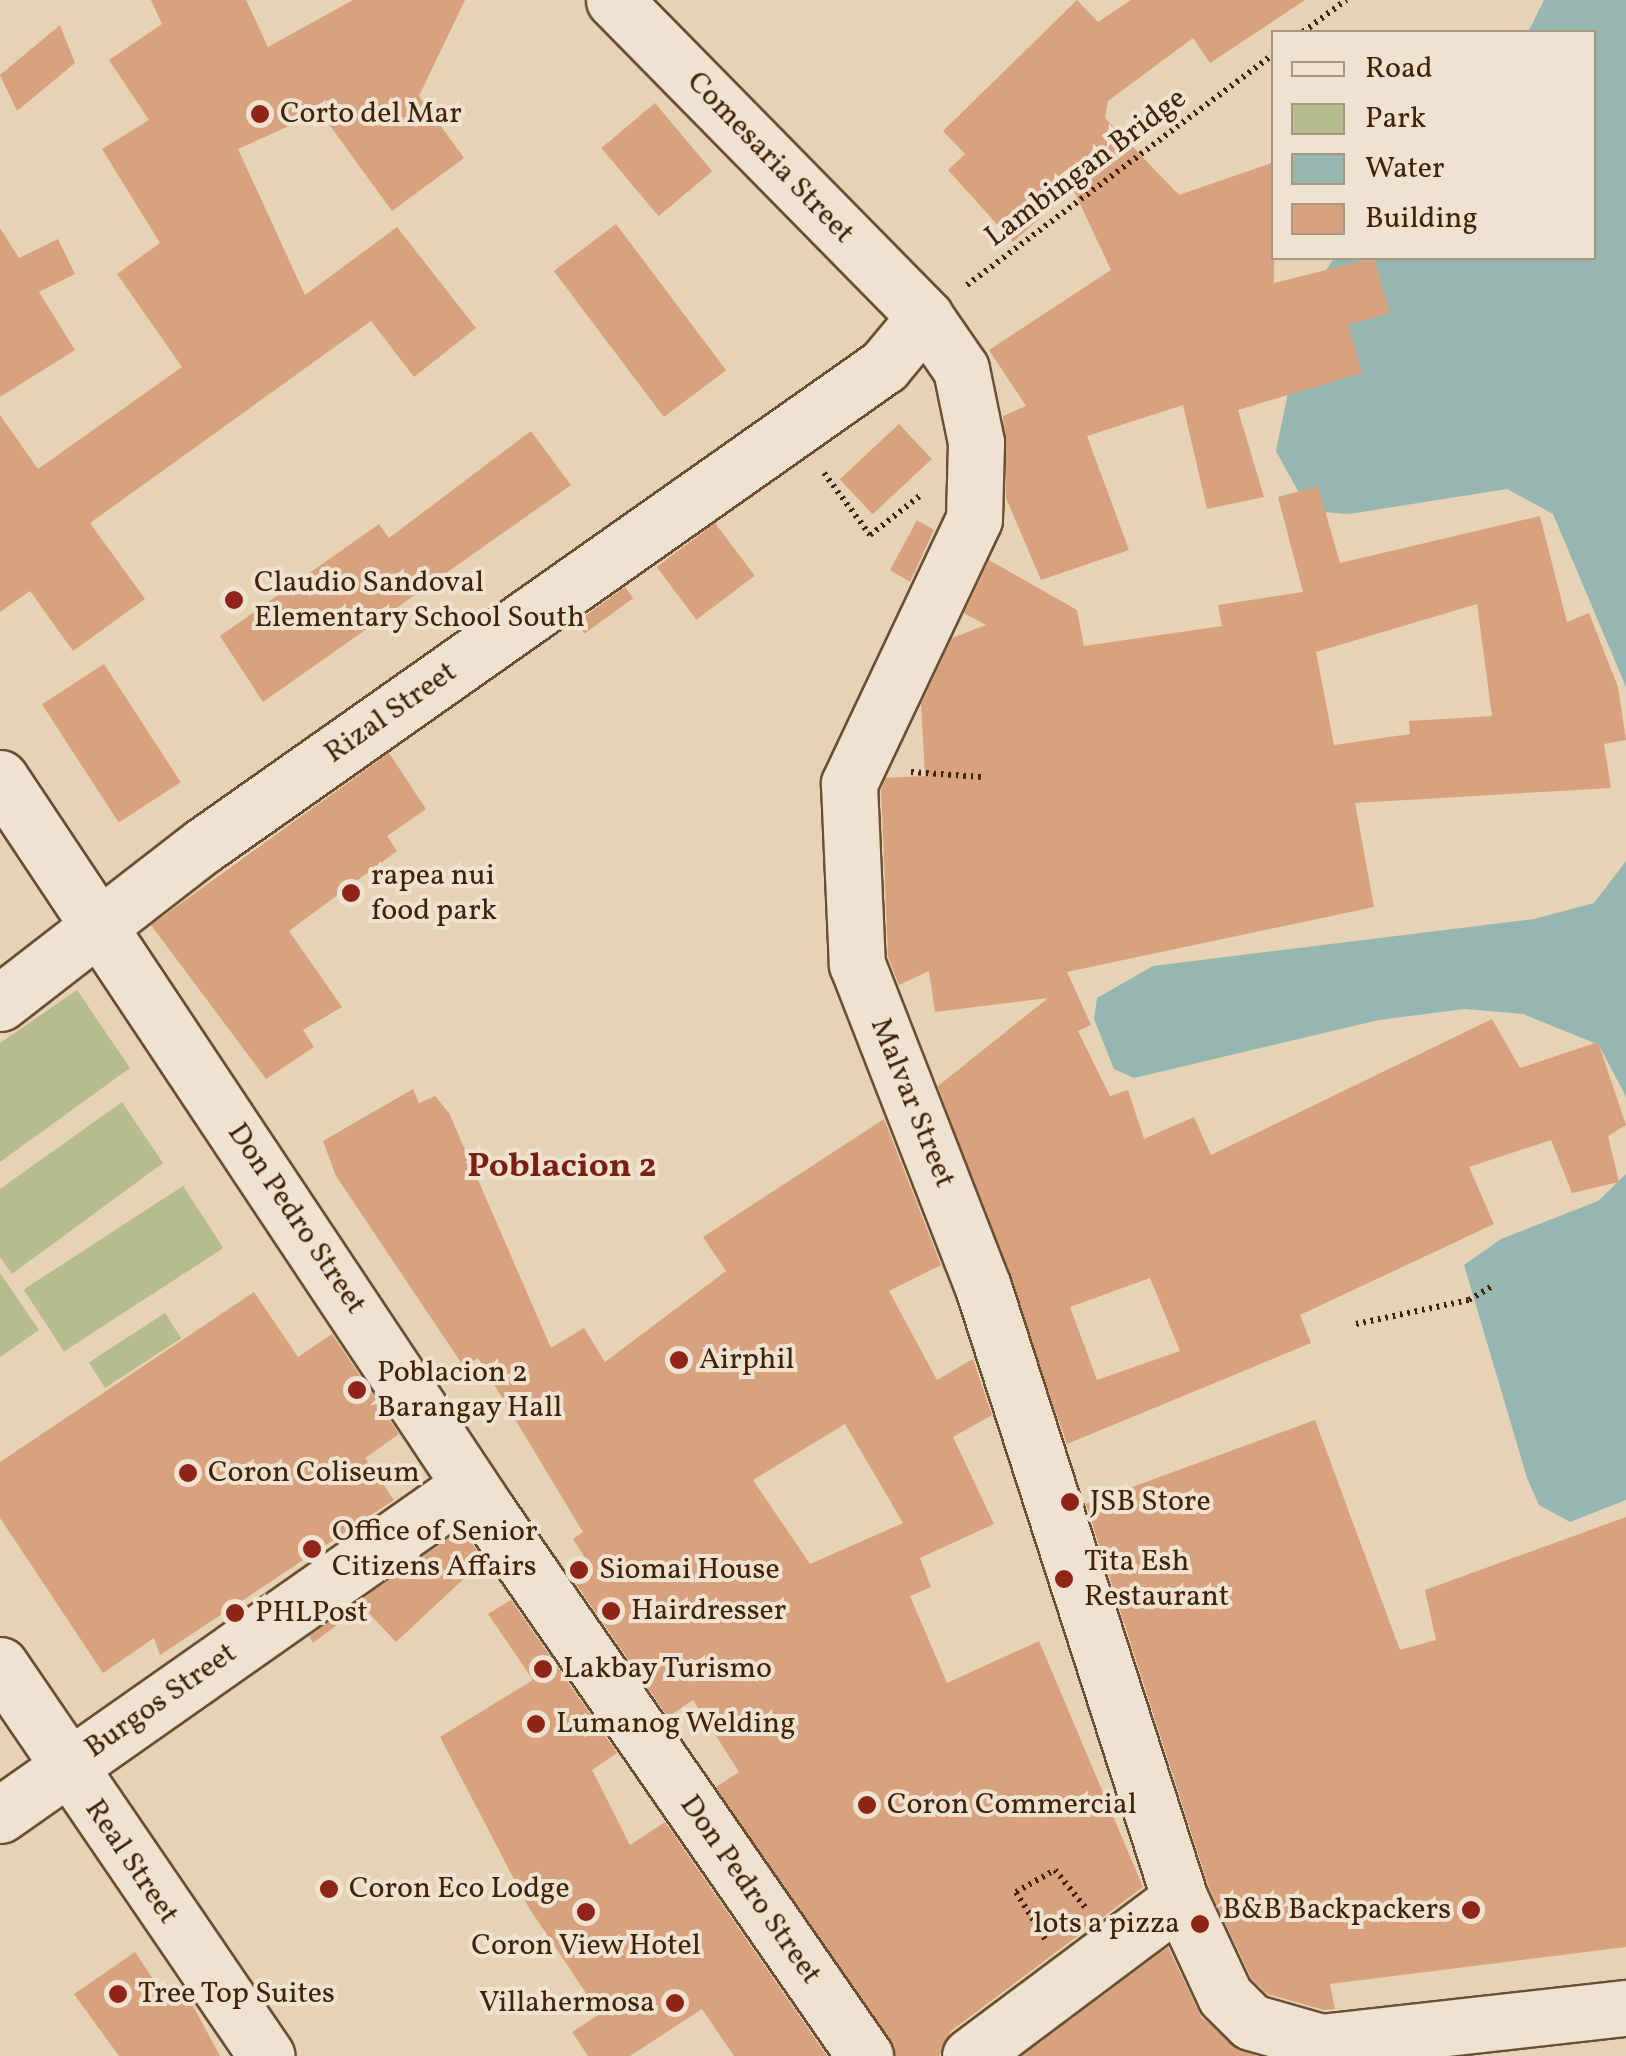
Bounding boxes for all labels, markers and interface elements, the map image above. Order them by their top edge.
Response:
legend [1271,30,1596,260]
text: Road [1365,48,1433,90]
street label: Comesaria Street [679,64,861,252]
street label: Lambingan Bridge [978,81,1194,255]
place label: Corto del Mar [280,96,462,132]
text: Park [1365,98,1426,140]
marker: Corto del Mar [249,103,271,125]
text: Water [1365,148,1445,190]
text: Building [1365,198,1478,240]
place label: Claudio Sandoval Elementary School South [254,565,586,636]
marker: Claudio Sandoval Elementary School South [223,589,245,611]
street label: Rizal Street [318,654,464,772]
place label: rapea nui food park [371,858,497,928]
marker: rapea nui food park [340,882,362,904]
street label: Malvar Street [862,1013,962,1193]
street label: Don Pedro Street [219,1117,373,1321]
district label: Poblacion 2 [467,1146,657,1188]
place label: Airphil [699,1342,794,1378]
marker: Airphil [668,1349,690,1371]
place label: Poblacion 2 Barangay Hall [377,1355,563,1426]
marker: Poblacion 2 Barangay Hall [346,1379,368,1401]
place label: Coron Coliseum [208,1455,420,1491]
marker: Coron Coliseum [177,1462,199,1484]
place label: JSB Store [1090,1484,1211,1520]
marker: JSB Store [1059,1491,1081,1513]
place label: Office of Senior Citizens Affairs [332,1514,537,1584]
marker: Office of Senior Citizens Affairs [301,1538,323,1560]
place label: Tita Esh Restaurant [1084,1544,1229,1614]
place label: Siomai House [599,1552,780,1588]
marker: Siomai House [568,1559,590,1581]
marker: Tita Esh Restaurant [1053,1568,1075,1590]
place label: Hairdresser [631,1593,786,1629]
place label: PHLPost [255,1595,368,1631]
marker: Hairdresser [600,1600,622,1622]
marker: PHLPost [224,1602,246,1624]
street label: Burgos Street [78,1636,244,1766]
place label: Lakbay Turismo [563,1651,774,1687]
marker: Lakbay Turismo [532,1658,554,1680]
place label: Lumanog Welding [556,1706,796,1742]
marker: Lumanog Welding [525,1713,547,1735]
place label: Coron Commercial [887,1787,1137,1823]
street label: Don Pedro Street [671,1788,829,1992]
street label: Real Street [76,1793,186,1931]
marker: Coron Commercial [856,1794,878,1816]
place label: Coron Eco Lodge [349,1871,570,1907]
marker: Coron Eco Lodge [318,1878,340,1900]
place label: B&B Backpackers [1222,1892,1451,1928]
marker: B&B Backpackers [1460,1899,1482,1921]
marker: Coron View Hotel [575,1901,597,1923]
place label: lots a pizza [1034,1906,1180,1942]
marker: lots a pizza [1189,1913,1211,1935]
place label: Coron View Hotel [470,1928,702,1964]
place label: Tree Top Suites [138,1976,336,2012]
marker: Tree Top Suites [107,1983,129,2005]
place label: Villahermosa [479,1985,655,2021]
marker: Villahermosa [664,1992,686,2014]

